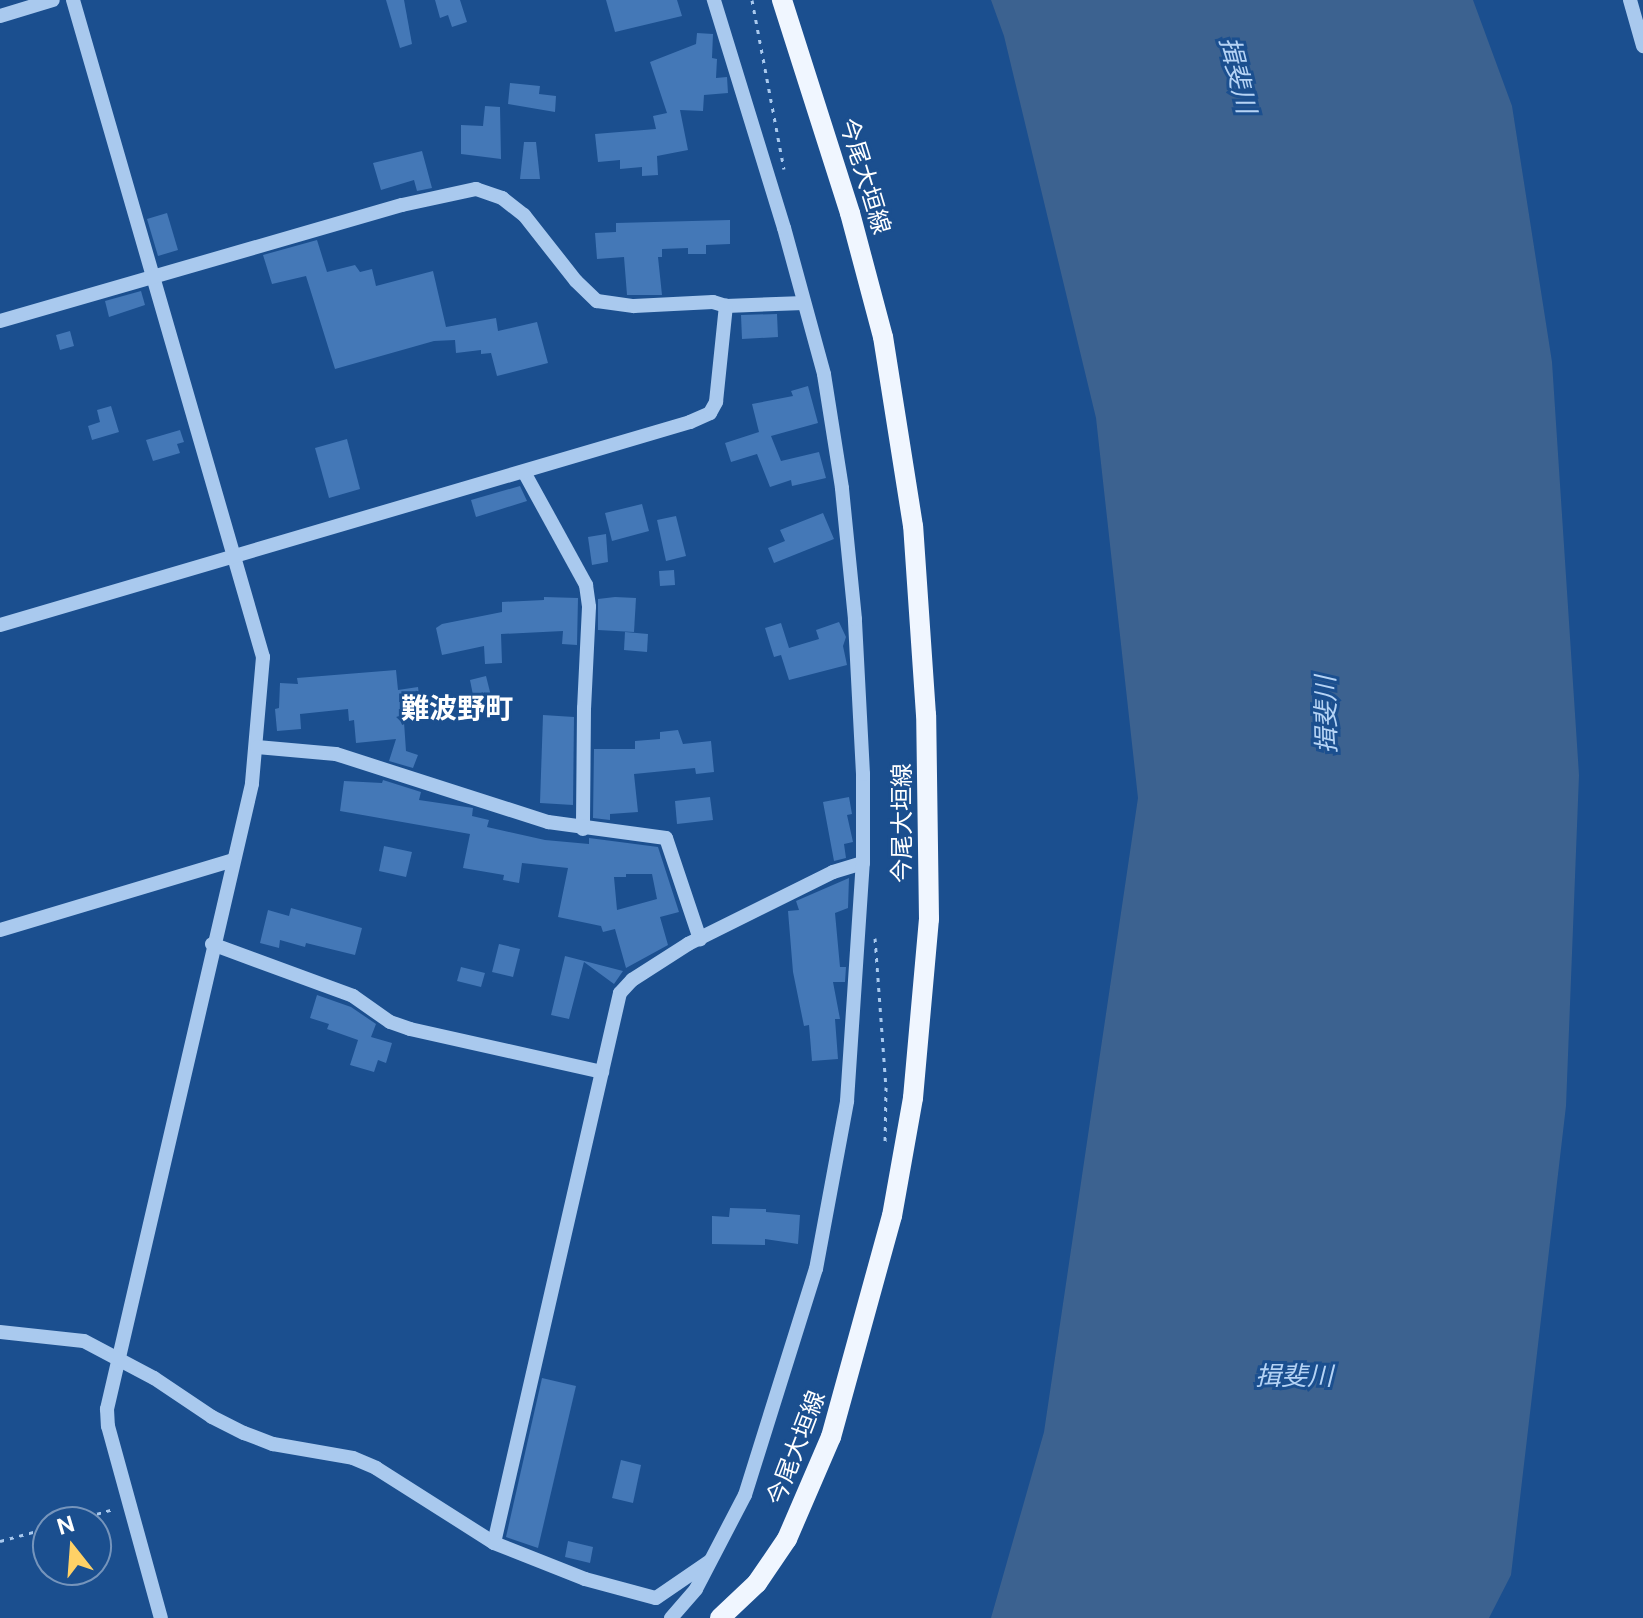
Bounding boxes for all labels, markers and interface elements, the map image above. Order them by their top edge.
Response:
water label: 揖斐川 [1213,33,1263,117]
street label: 今尾大垣線 [834,114,896,238]
water label: 揖斐川 [1310,676,1342,754]
district label: 難波野町 [401,691,513,725]
street label: 今尾大垣線 [888,763,916,883]
water label: 揖斐川 [1255,1360,1333,1392]
street label: 今尾大垣線 [761,1387,831,1509]
north arrow [32,1506,112,1586]
text: N [54,1510,78,1540]

